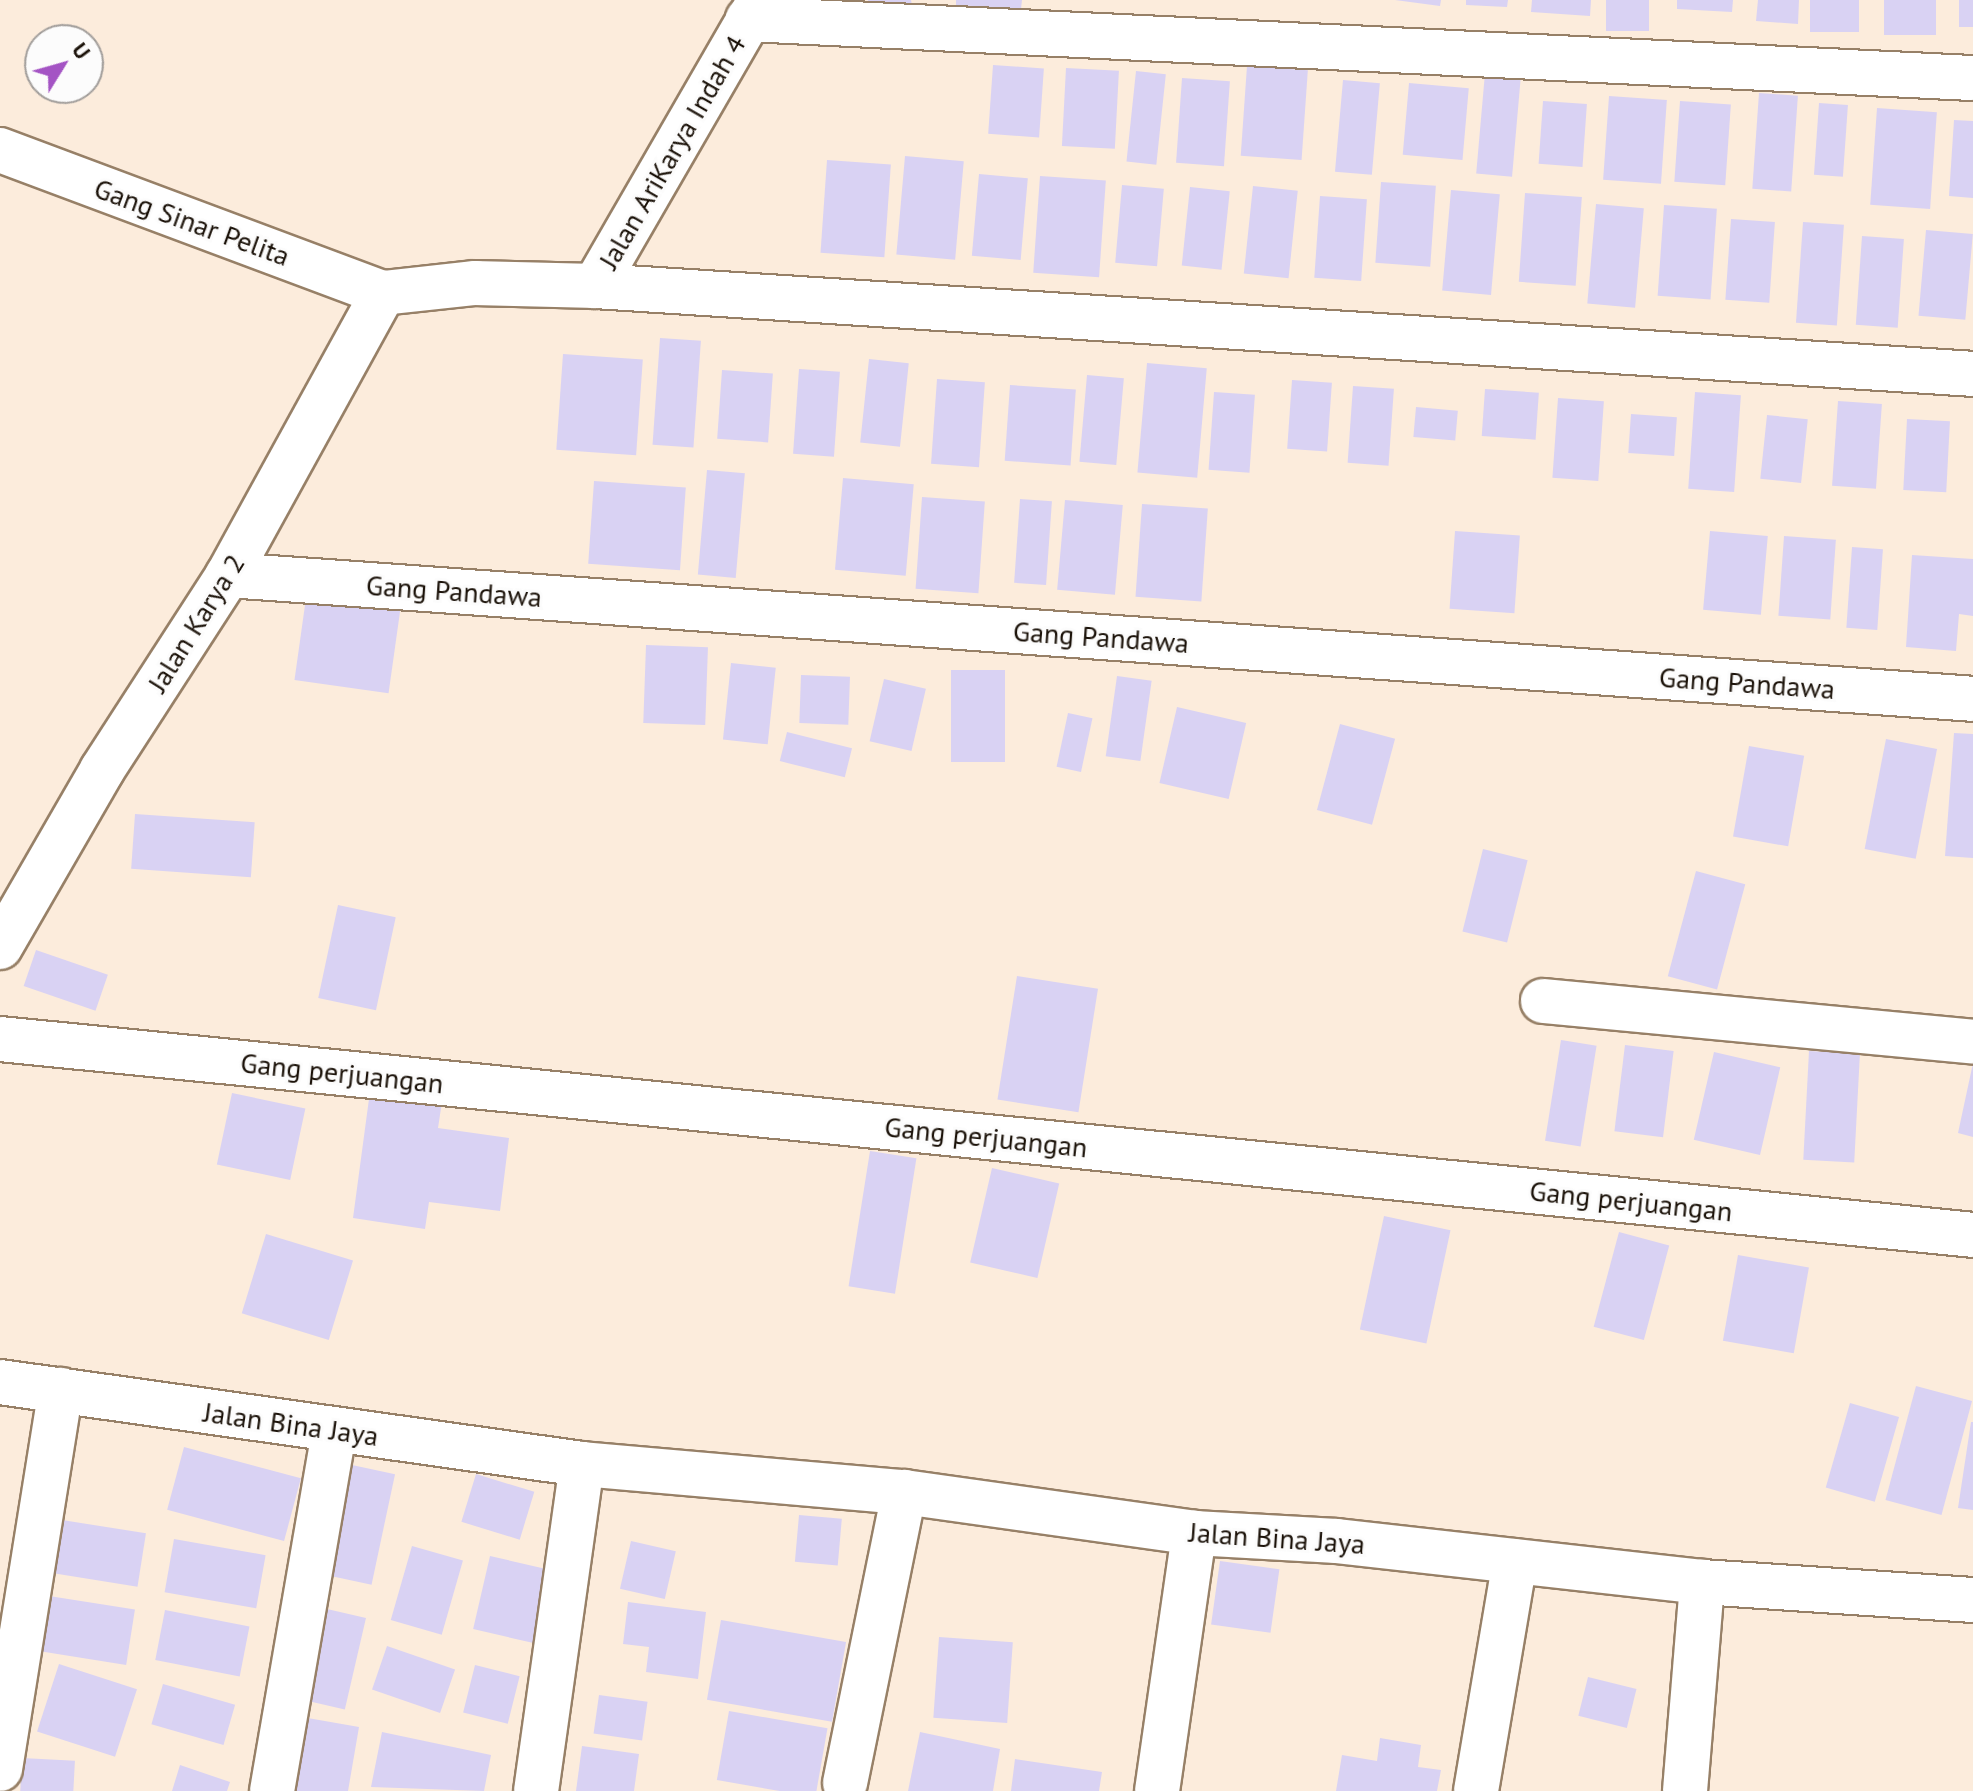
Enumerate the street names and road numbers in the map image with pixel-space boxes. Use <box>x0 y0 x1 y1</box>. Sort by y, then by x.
street label: Jalan AriKarya Indah 4 <box>591 29 753 275</box>
street label: Gang Sinar Pelita <box>90 171 294 273</box>
street label: Jalan Karya 2 <box>140 548 252 698</box>
street label: Gang Pandawa <box>365 568 543 614</box>
street label: Gang Pandawa <box>1012 614 1190 660</box>
street label: Gang Pandawa <box>1658 660 1836 706</box>
street label: Gang perjuangan <box>239 1046 445 1100</box>
street label: Gang perjuangan <box>883 1110 1089 1164</box>
street label: Gang perjuangan <box>1528 1174 1734 1228</box>
street label: Jalan Bina Jaya <box>201 1395 381 1453</box>
street label: Jalan Bina Jaya <box>1188 1515 1366 1561</box>

